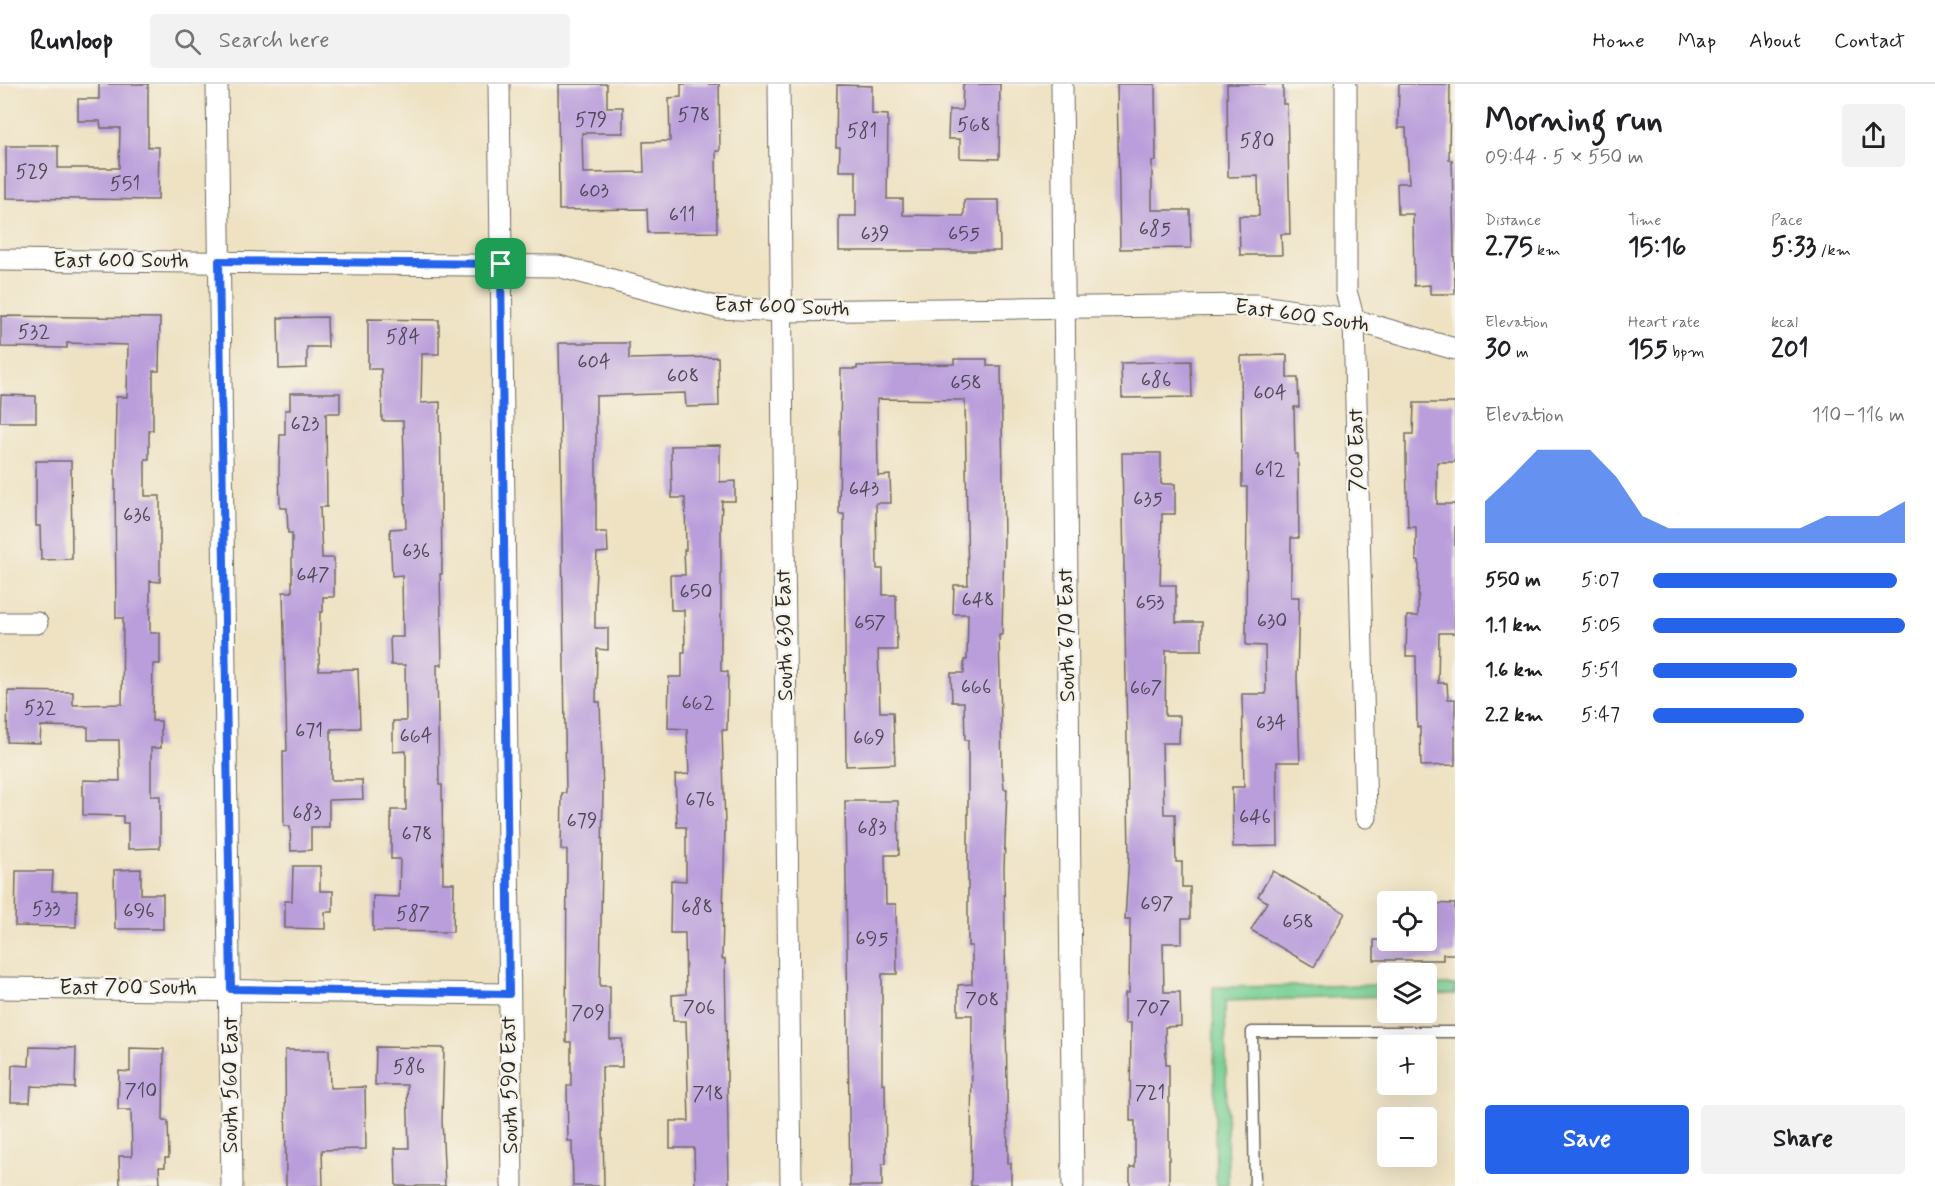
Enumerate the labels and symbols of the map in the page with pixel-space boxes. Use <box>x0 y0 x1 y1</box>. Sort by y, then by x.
house number: 578 <box>678 102 710 129</box>
house number: 579 <box>575 107 607 134</box>
house number: 568 <box>957 112 991 139</box>
house number: 581 <box>847 118 877 145</box>
house number: 580 <box>1240 128 1274 155</box>
house number: 529 <box>15 159 49 186</box>
house number: 551 <box>110 171 140 198</box>
house number: 603 <box>579 178 609 205</box>
house number: 611 <box>669 202 695 229</box>
house number: 685 <box>1139 216 1171 243</box>
house number: 639 <box>860 221 890 248</box>
house number: 655 <box>948 221 980 248</box>
pin <box>475 238 526 289</box>
street label: East 600 South <box>53 247 189 275</box>
street label: East 600 South <box>714 291 850 323</box>
street label: East 600 South <box>1233 293 1371 339</box>
house number: 532 <box>18 319 50 346</box>
house number: 584 <box>386 324 421 351</box>
house number: 604 <box>577 349 611 376</box>
house number: 608 <box>667 363 699 390</box>
house number: 686 <box>1141 367 1171 394</box>
house number: 658 <box>950 370 982 397</box>
house number: 604 <box>1253 380 1287 407</box>
street label: 700 East <box>1342 408 1372 492</box>
house number: 623 <box>291 411 319 438</box>
house number: 612 <box>1255 457 1285 484</box>
house number: 643 <box>849 476 879 503</box>
house number: 635 <box>1133 486 1163 513</box>
house number: 636 <box>123 502 151 529</box>
house number: 636 <box>402 538 430 565</box>
house number: 647 <box>296 562 330 589</box>
street label: South 670 East <box>1052 568 1082 702</box>
street label: South 630 East <box>770 569 800 701</box>
house number: 650 <box>680 579 712 606</box>
house number: 648 <box>961 587 995 614</box>
house number: 653 <box>1135 590 1165 617</box>
house number: 630 <box>1257 608 1287 635</box>
house number: 657 <box>854 610 886 637</box>
house number: 666 <box>961 674 991 701</box>
house number: 667 <box>1130 675 1162 702</box>
house number: 662 <box>681 690 715 717</box>
house number: 532 <box>24 695 56 722</box>
house number: 634 <box>1256 710 1286 737</box>
house number: 671 <box>295 718 323 745</box>
house number: 664 <box>399 723 433 750</box>
house number: 669 <box>853 725 885 752</box>
house number: 676 <box>685 787 715 814</box>
house number: 683 <box>292 800 322 827</box>
house number: 646 <box>1239 804 1271 831</box>
house number: 679 <box>567 808 597 835</box>
house number: 683 <box>857 815 887 842</box>
house number: 678 <box>401 821 433 848</box>
house number: 697 <box>1140 891 1174 918</box>
house number: 688 <box>681 894 713 921</box>
house number: 533 <box>32 896 60 923</box>
house number: 696 <box>123 898 155 925</box>
house number: 587 <box>396 901 430 928</box>
house number: 658 <box>1282 909 1314 936</box>
house number: 695 <box>855 926 889 953</box>
street label: East 700 South <box>59 974 197 1002</box>
house number: 708 <box>965 987 999 1014</box>
house number: 706 <box>683 995 716 1022</box>
house number: 707 <box>1136 995 1170 1022</box>
house number: 709 <box>571 1000 605 1027</box>
street label: South 560 East <box>217 1016 245 1154</box>
street label: South 590 East <box>495 1016 525 1154</box>
house number: 586 <box>393 1054 425 1081</box>
house number: 710 <box>125 1078 157 1105</box>
house number: 721 <box>1135 1080 1165 1107</box>
house number: 718 <box>692 1081 724 1108</box>

